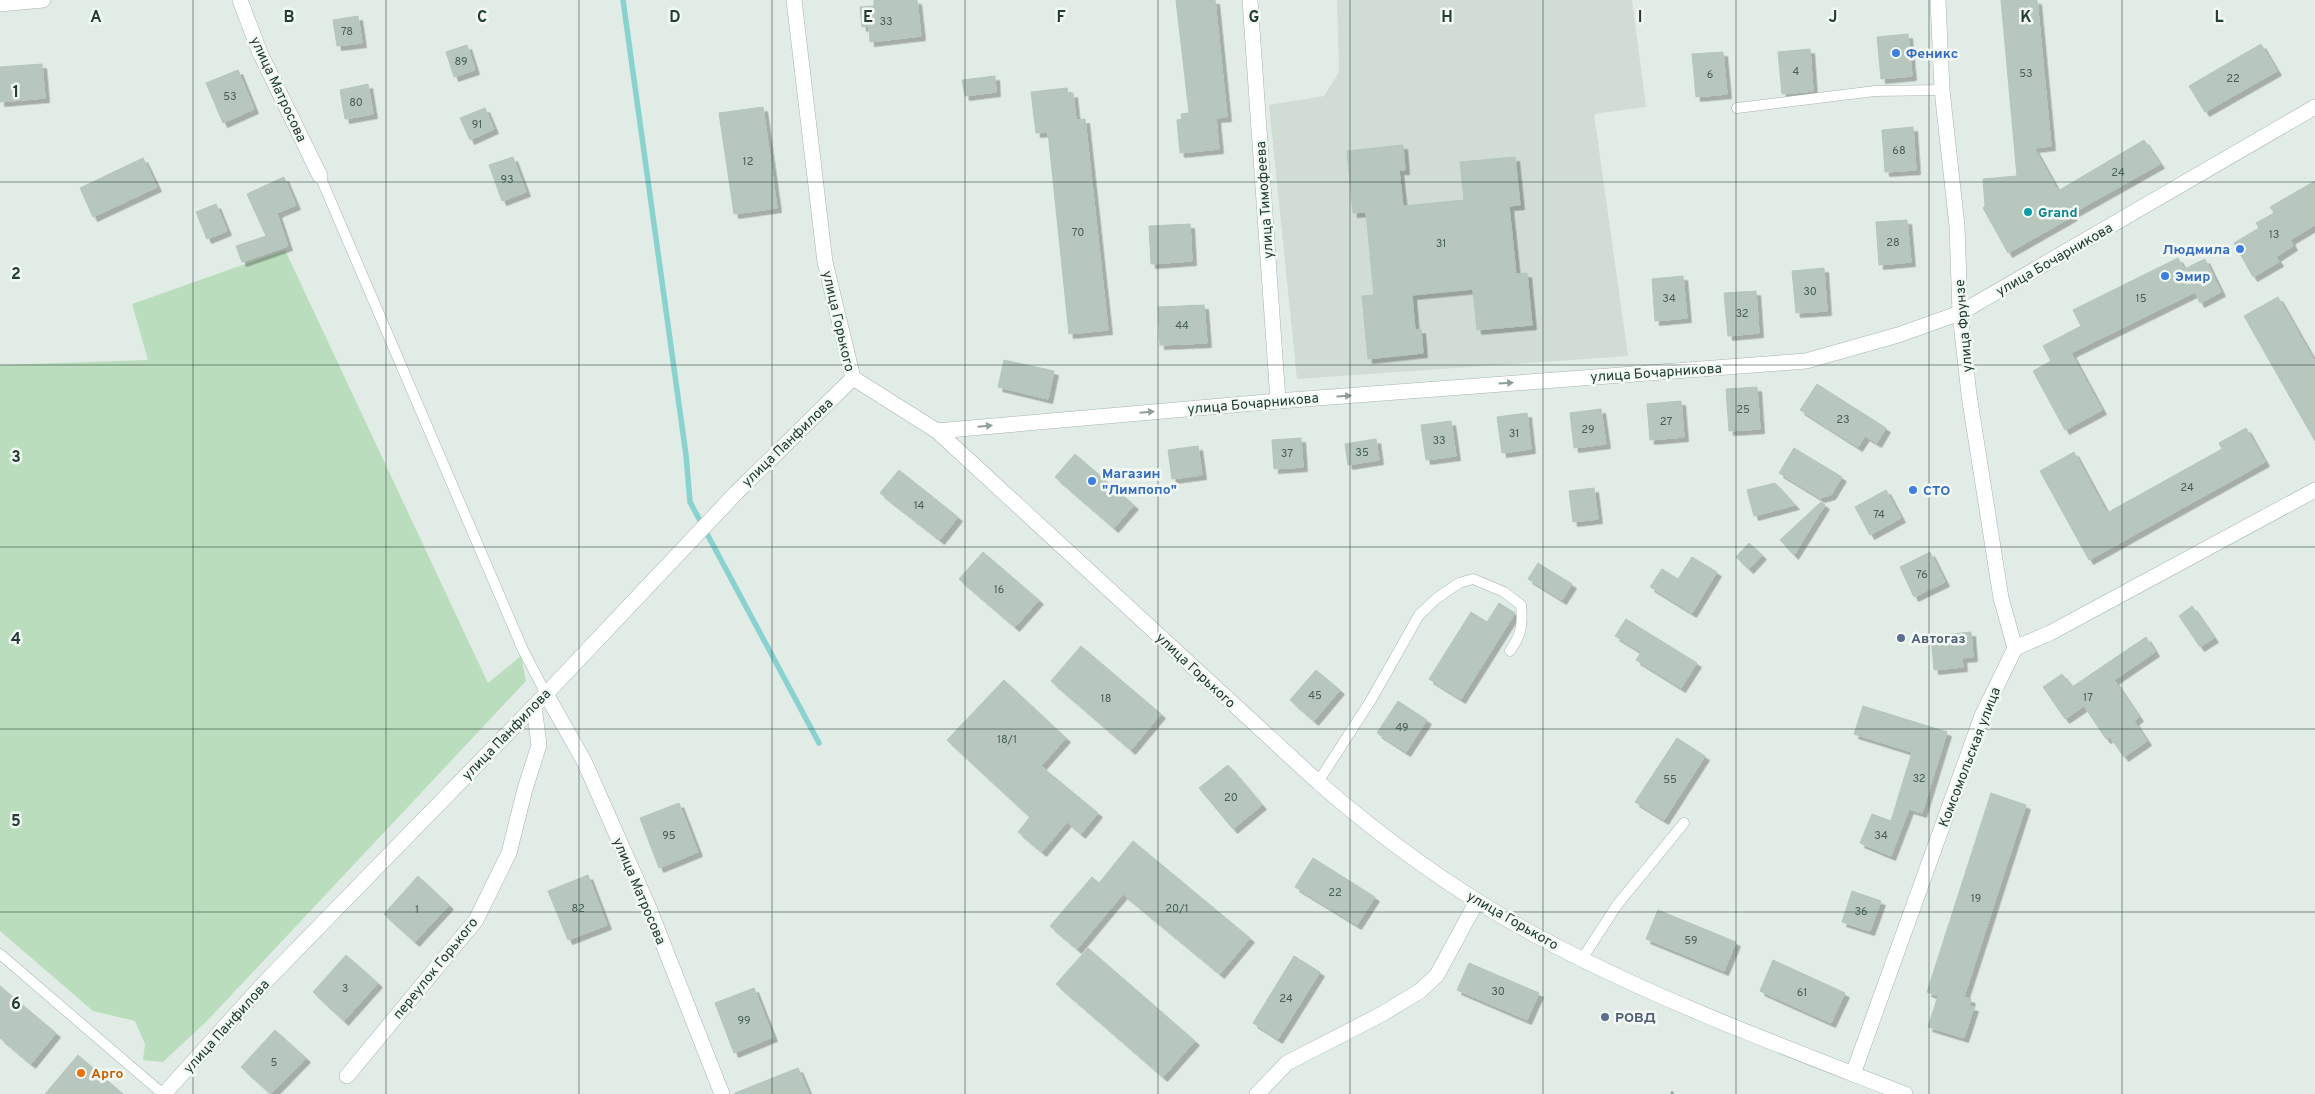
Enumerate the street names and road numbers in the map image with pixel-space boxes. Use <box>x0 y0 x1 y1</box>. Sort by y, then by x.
street label: улица Матросова <box>246 34 310 145</box>
street label: улица Тимофеева <box>1253 140 1278 259</box>
street label: улица Бочарникова <box>1993 220 2116 301</box>
street label: улица Горького <box>818 269 857 374</box>
street label: улица Фрунзе <box>1952 279 1977 373</box>
street label: улица Бочарникова <box>1590 360 1723 387</box>
street label: улица Бочарникова <box>1187 390 1320 419</box>
street label: улица Панфилова <box>739 395 837 491</box>
street label: улица Горького <box>1151 630 1239 713</box>
street label: Комсомольская улица <box>1936 685 2005 830</box>
street label: улица Панфилова <box>459 686 555 784</box>
street label: улица Матросова <box>608 836 669 948</box>
street label: улица Горького <box>1463 888 1561 955</box>
street label: переулок Горького <box>390 915 482 1023</box>
street label: улица Панфилова <box>180 977 274 1077</box>

